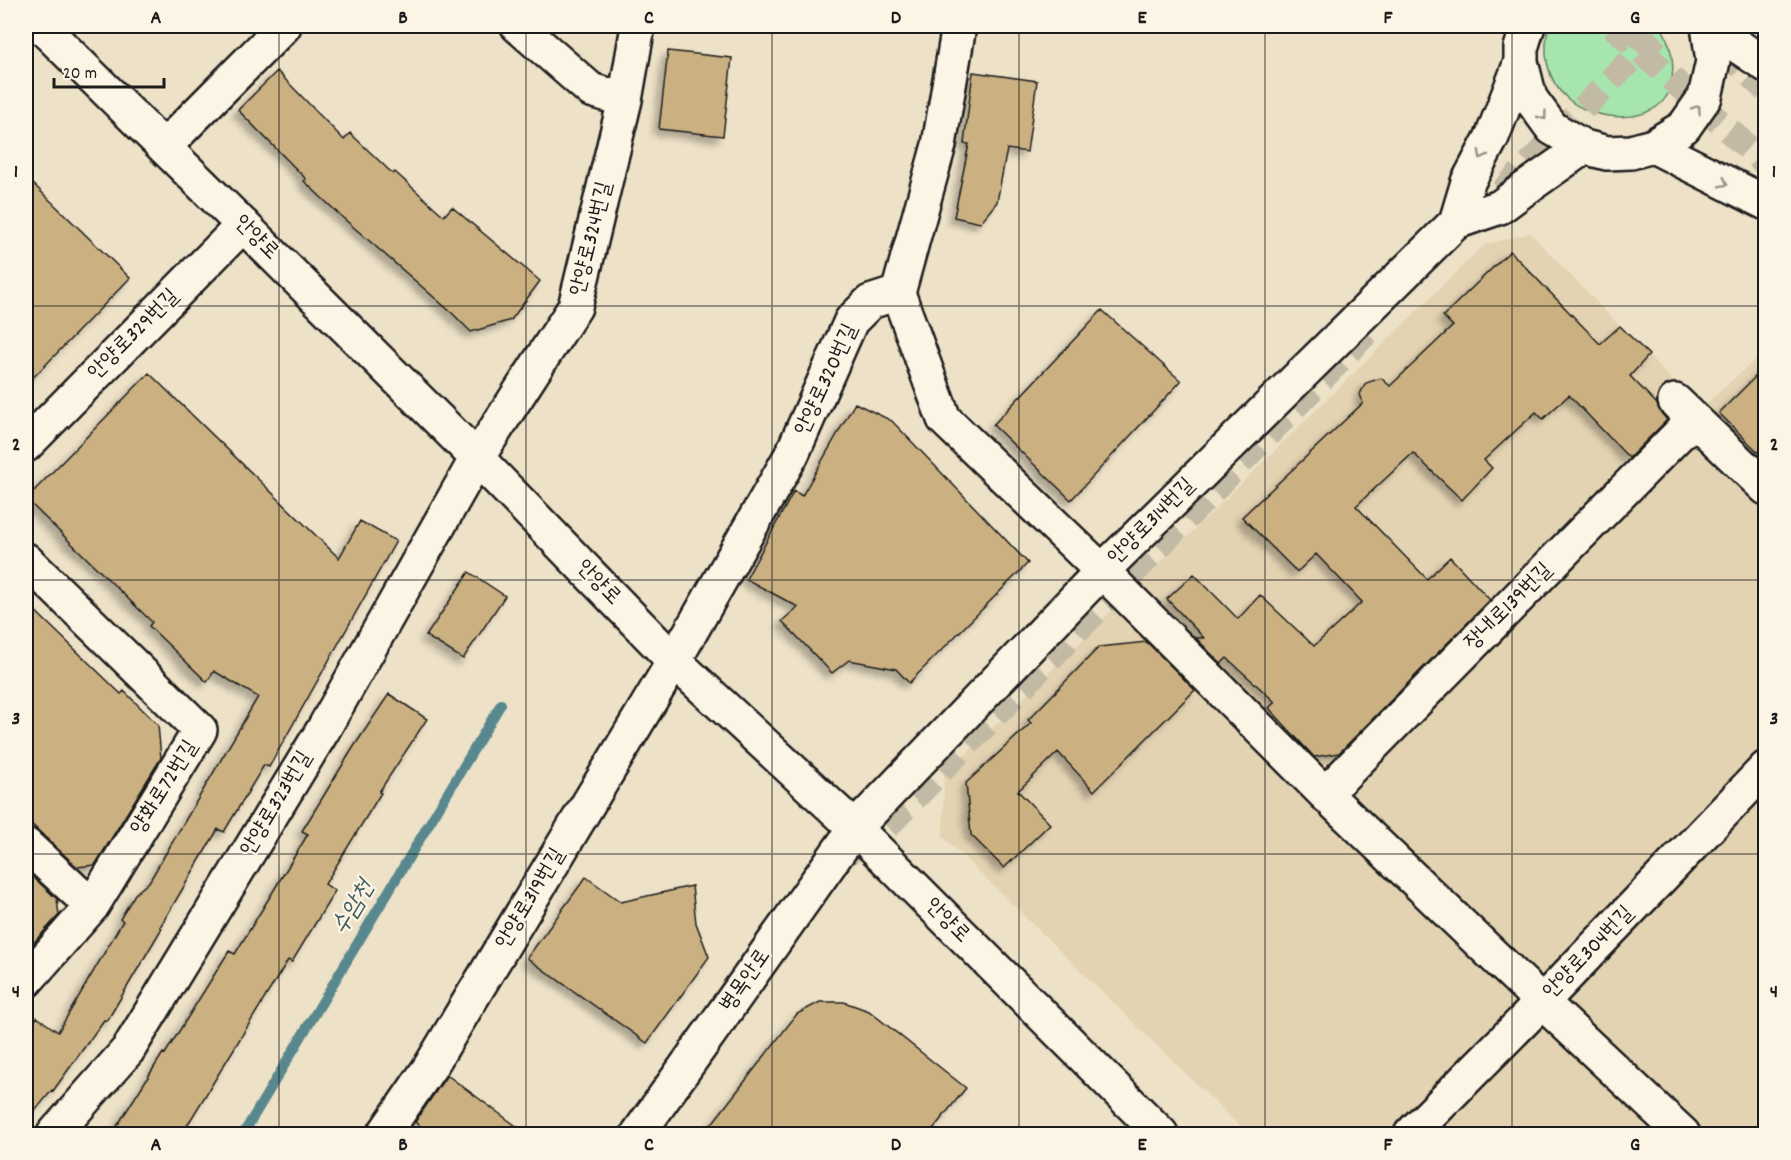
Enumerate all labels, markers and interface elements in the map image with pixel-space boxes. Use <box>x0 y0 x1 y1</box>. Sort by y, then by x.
text: A <box>151 5 162 33</box>
text: B <box>398 5 408 33</box>
text: C <box>644 5 654 33</box>
text: D <box>891 5 902 33</box>
text: E <box>1137 5 1147 33</box>
text: F <box>1384 5 1394 33</box>
text: G <box>1630 5 1640 33</box>
scale bar <box>54 51 164 89</box>
text: 20 m <box>63 62 97 87</box>
one-way arrow <box>1690 104 1701 115</box>
one-way arrow <box>1536 109 1547 120</box>
one-way arrow <box>1478 149 1489 159</box>
text: 1 <box>14 159 18 187</box>
text: 1 <box>1772 159 1776 187</box>
one-way arrow <box>1718 175 1729 187</box>
street label: 안양로324번길 <box>563 178 621 300</box>
street label: 안양로 <box>226 208 286 268</box>
street label: 안양로329번길 <box>81 282 187 388</box>
street label: 안양로320번길 <box>788 319 867 441</box>
text: 2 <box>12 432 20 460</box>
text: 2 <box>1770 432 1778 460</box>
street label: 안양로314번길 <box>1101 471 1203 573</box>
street label: 안양로 <box>568 553 628 613</box>
street label: 장내로139번길 <box>1458 556 1560 658</box>
text: 3 <box>12 706 20 734</box>
text: 3 <box>1770 706 1778 734</box>
street label: 양화로72번길 <box>124 734 207 841</box>
street label: 안양로323번길 <box>233 745 321 862</box>
street label: 안양로319번길 <box>489 842 574 955</box>
water label: 수암천 <box>325 872 385 942</box>
street label: 안양로 <box>917 891 977 951</box>
street label: 안양로304번길 <box>1536 899 1642 1007</box>
street label: 병목안로 <box>713 943 779 1019</box>
text: 4 <box>12 979 20 1007</box>
text: 4 <box>1770 979 1778 1007</box>
text: A <box>151 1132 162 1160</box>
text: B <box>398 1132 408 1160</box>
text: C <box>644 1132 654 1160</box>
text: D <box>891 1132 902 1160</box>
text: E <box>1137 1132 1147 1160</box>
text: F <box>1384 1132 1394 1160</box>
text: G <box>1630 1132 1640 1160</box>

